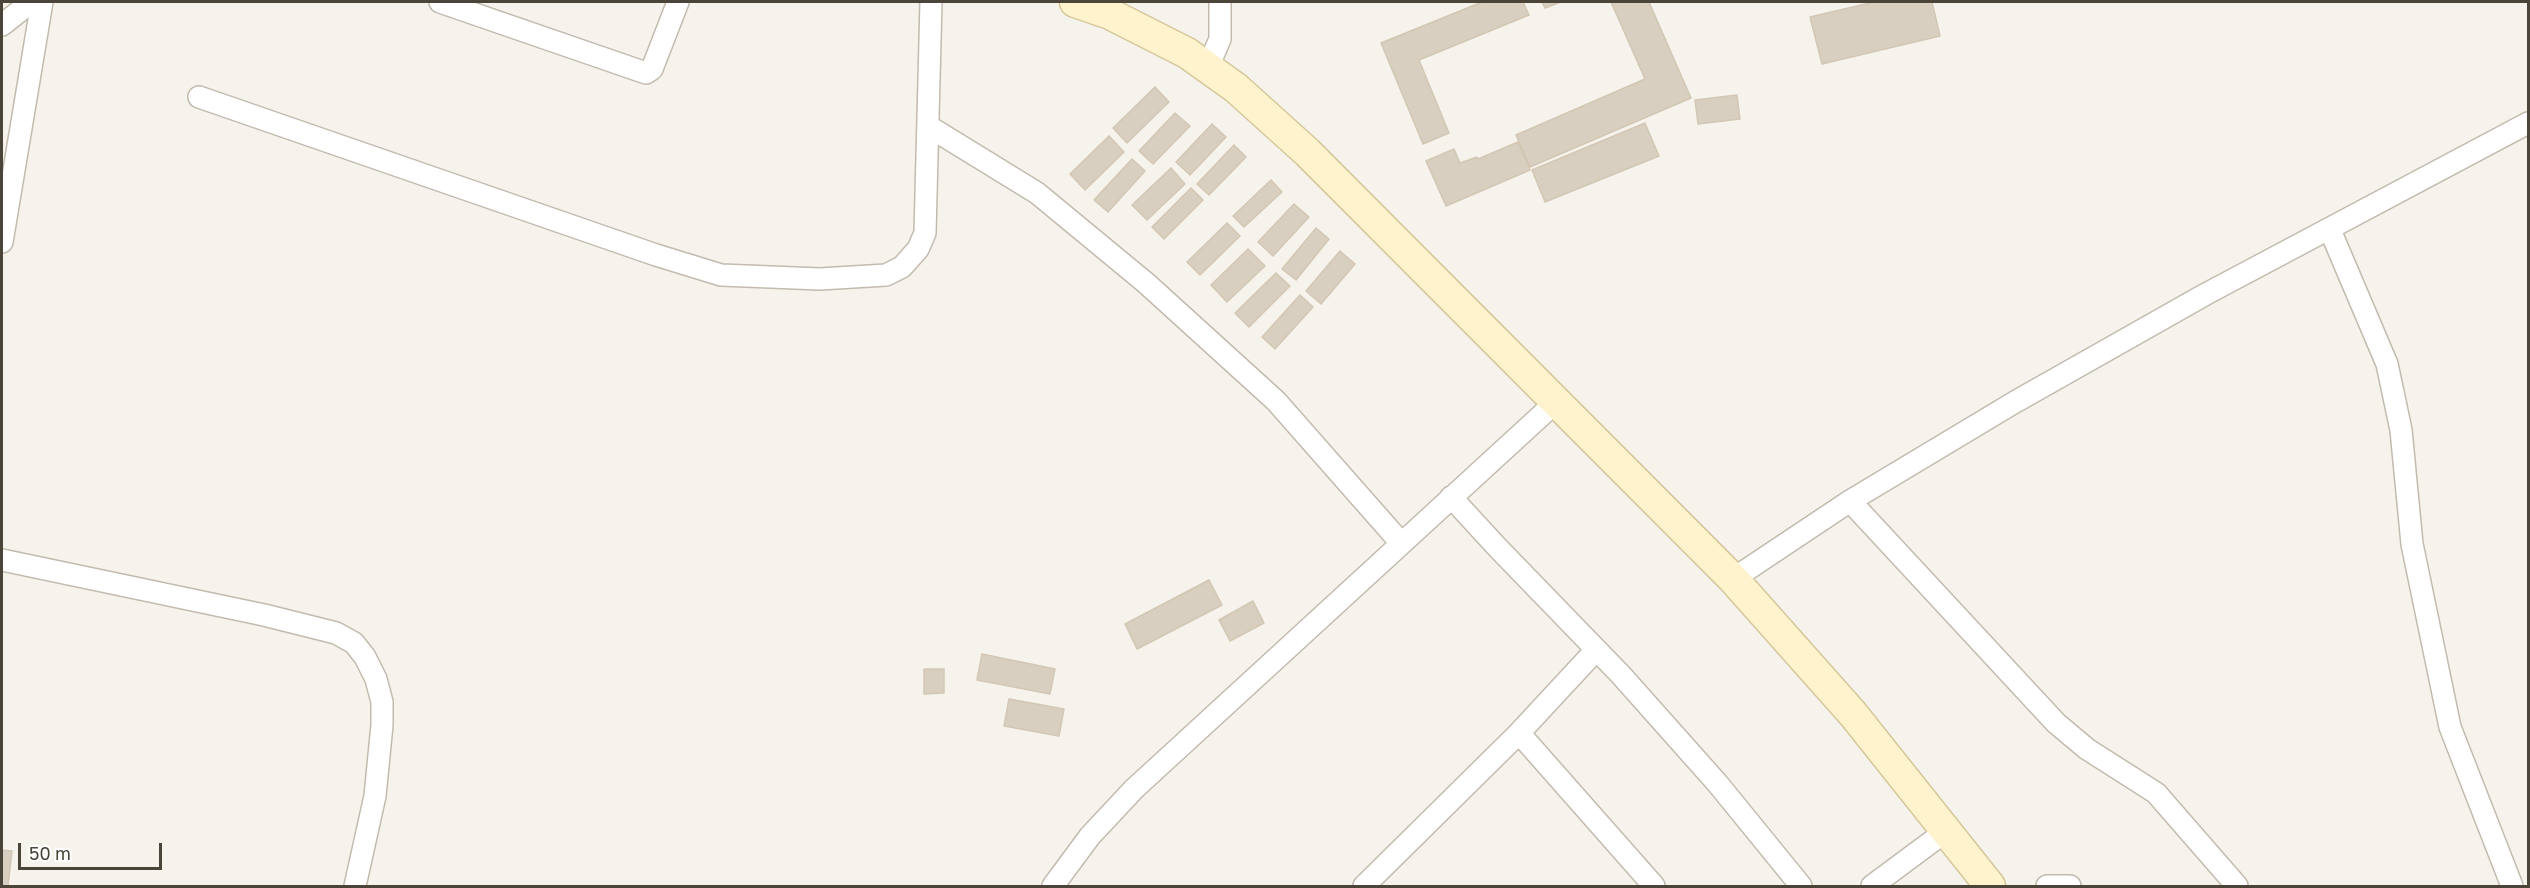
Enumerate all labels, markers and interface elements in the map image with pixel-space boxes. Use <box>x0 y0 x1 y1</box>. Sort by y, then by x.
scale bar <box>21 831 165 869</box>
text: 50 m <box>29 842 71 864</box>

